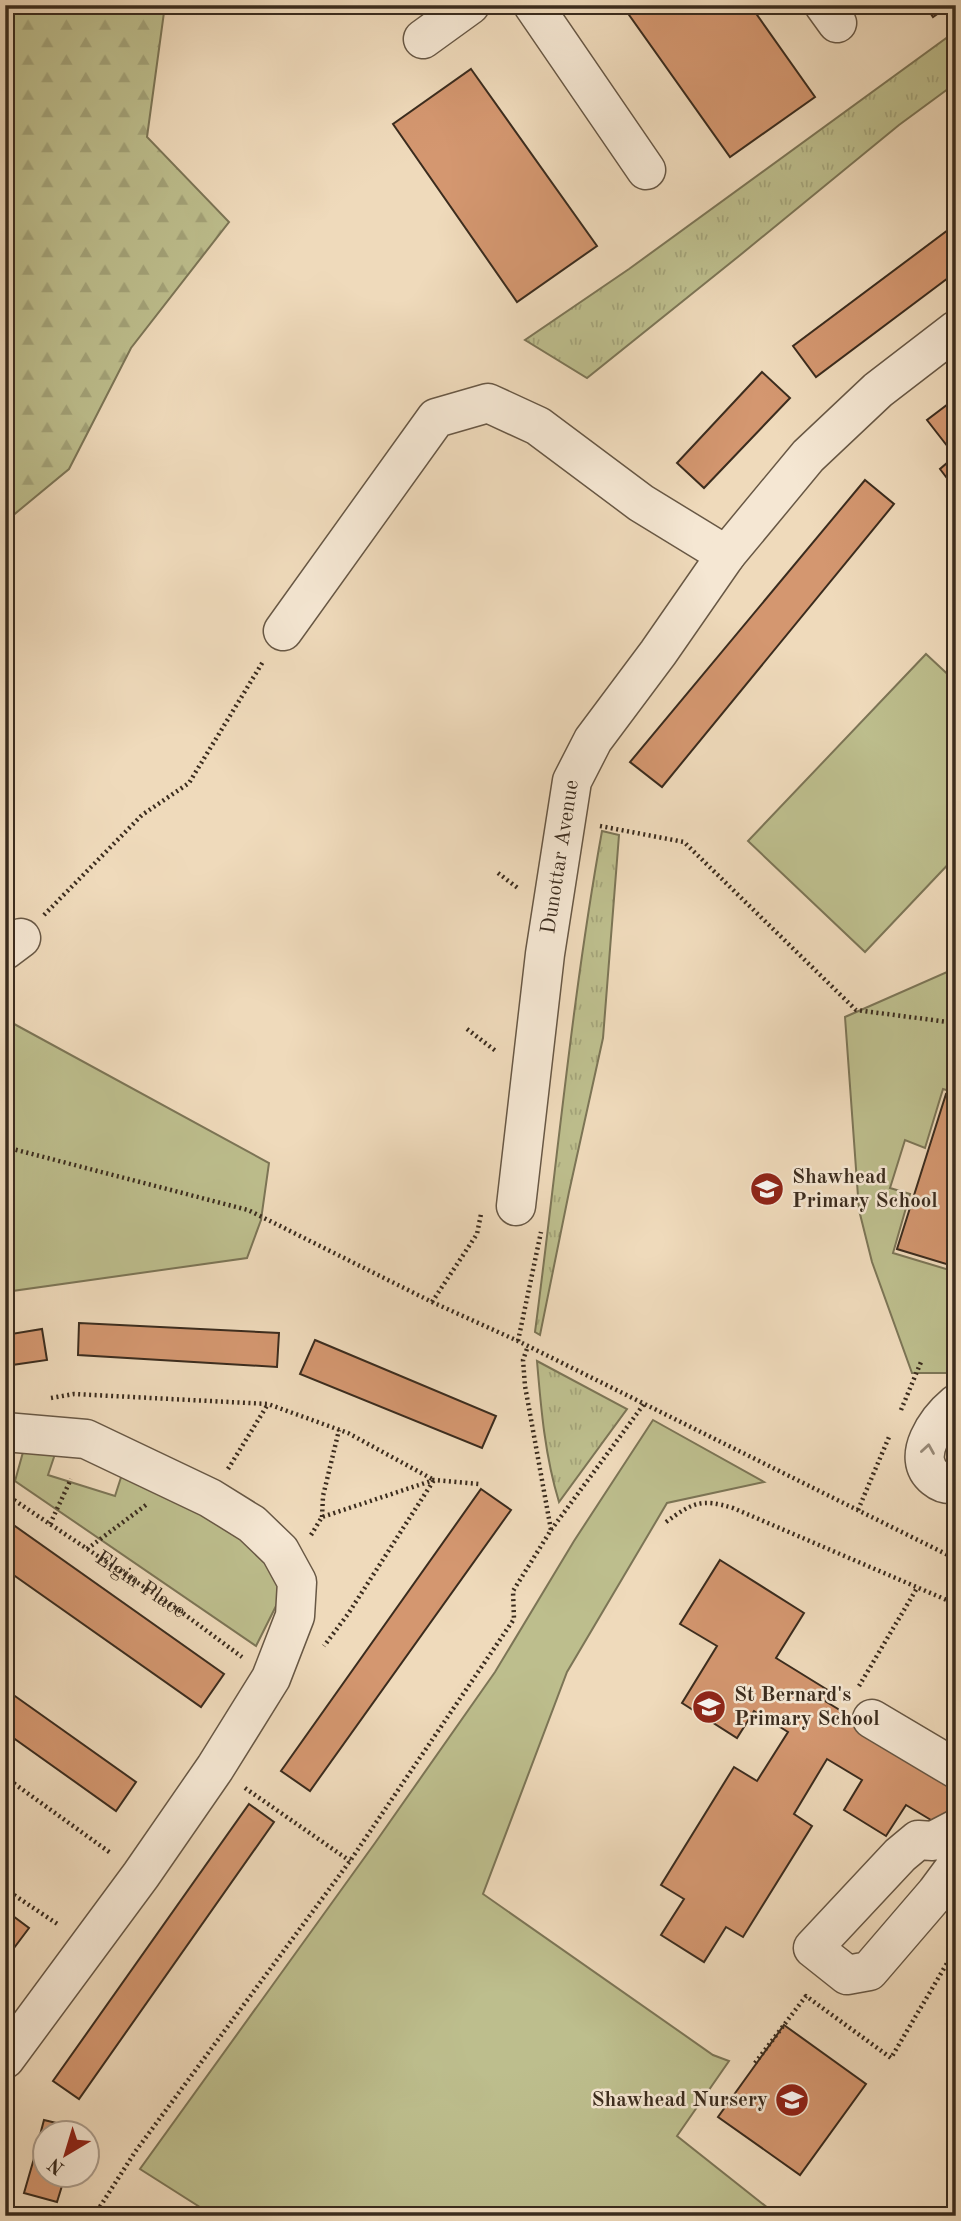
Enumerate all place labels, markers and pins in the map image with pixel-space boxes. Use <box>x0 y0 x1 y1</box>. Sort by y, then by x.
place label: Shawhead Primary School <box>792 1167 938 1212</box>
school or university icon: Shawhead Primary School <box>748 1170 786 1208</box>
place label: St Bernard's Primary School <box>734 1685 880 1730</box>
school or university icon: St Bernard's Primary School <box>690 1688 728 1726</box>
school or university icon: Shawhead Nursery <box>773 2081 811 2119</box>
place label: Shawhead Nursery <box>591 2090 768 2111</box>

